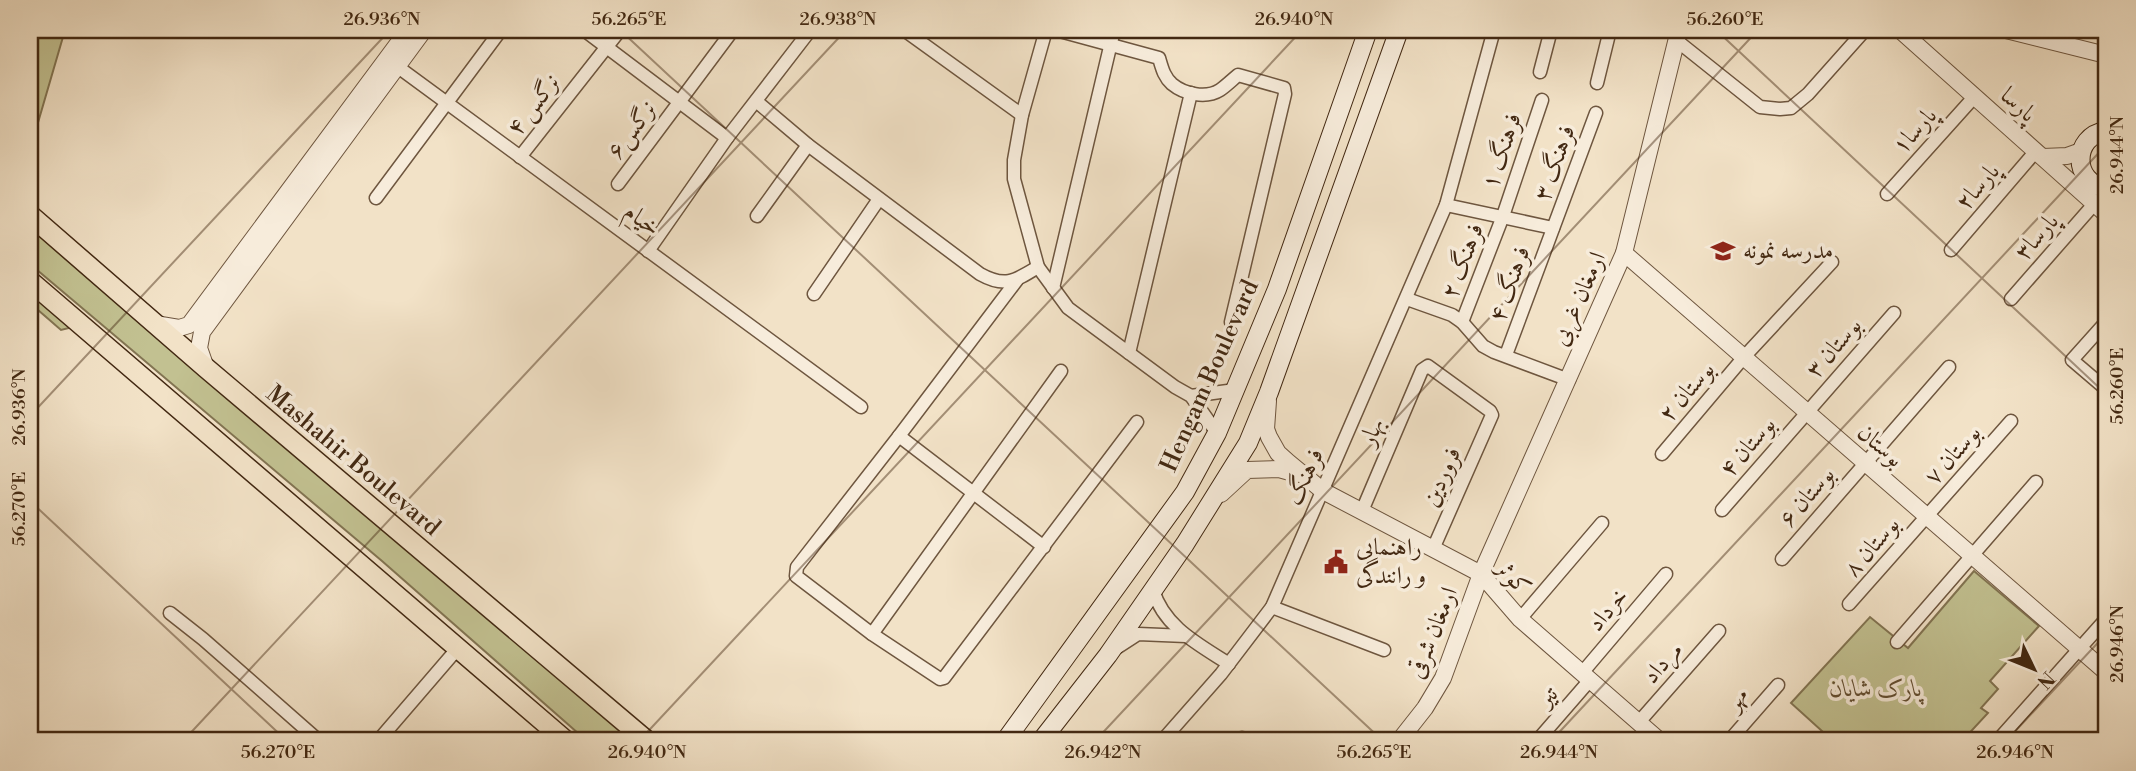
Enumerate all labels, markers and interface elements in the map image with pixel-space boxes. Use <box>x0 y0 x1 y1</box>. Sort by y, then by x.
text: 26.936°N <box>344 8 421 31</box>
text: 56.265°E <box>592 8 666 31</box>
text: 26.938°N <box>799 8 877 31</box>
text: 26.940°N <box>1255 8 1334 31</box>
text: 56.260°E <box>1687 8 1763 31</box>
street label: نرگس ۴ <box>501 68 567 142</box>
street label: پارسا <box>1993 81 2044 131</box>
street label: نرگس۶ <box>600 95 664 165</box>
street label: پارسا۱ <box>1886 100 1946 161</box>
street label: فرهنگ ۱ <box>1474 109 1529 193</box>
text: 26.944°N <box>2106 116 2129 194</box>
street label: فرهنگ ۳ <box>1527 121 1582 205</box>
street label: پارسا۲ <box>1949 156 2008 217</box>
street label: خیام <box>615 197 666 247</box>
street label: پارسا۳ <box>2008 206 2067 267</box>
street label: فرهنگ ۲ <box>1434 219 1491 303</box>
place label: مدرسه نمونه <box>1743 236 1833 266</box>
school or university icon: مدرسه نمونه <box>1709 237 1737 265</box>
street label: فرهنگ ۴ <box>1482 242 1537 326</box>
street label: ارمغان غربی <box>1545 247 1614 351</box>
street label: Hengam Boulevard <box>1154 275 1266 477</box>
street label: بوستان ۳ <box>1800 312 1868 384</box>
text: 56.260°E <box>2106 348 2129 424</box>
street label: بوستان ۲ <box>1653 356 1721 428</box>
text: 26.936°N <box>8 368 31 445</box>
street label: Mashahir Boulevard <box>260 379 447 543</box>
street label: بوستان ۴ <box>1714 411 1782 483</box>
street label: بهار <box>1352 413 1391 453</box>
street label: بوستان <box>1851 418 1909 474</box>
street label: بوستان ۷ <box>1918 419 1988 491</box>
street label: فروردین <box>1416 442 1468 512</box>
street label: فرهنگ <box>1278 443 1331 510</box>
street label: بوستان ۶ <box>1773 461 1841 533</box>
text: 56.270°E <box>8 472 31 546</box>
street label: بوستان ۸ <box>1838 511 1906 583</box>
place label: راهنمایی و رانندگی <box>1356 533 1426 591</box>
public building icon: راهنمایی و رانندگی <box>1322 548 1350 576</box>
street label: کوثر <box>1487 551 1537 602</box>
street label: خرداد <box>1581 582 1635 638</box>
street label: ارمغان شرقی <box>1401 583 1465 683</box>
text: 26.946°N <box>2106 605 2129 683</box>
north arrow <box>2000 634 2070 704</box>
street label: مرداد <box>1636 636 1690 691</box>
text: N <box>2032 666 2060 694</box>
park label: پارک شایان <box>1830 674 1925 705</box>
street label: تیر <box>1529 680 1565 716</box>
street label: مهر <box>1717 681 1755 719</box>
text: 56.270°E <box>241 741 315 764</box>
text: 26.940°N <box>608 741 687 764</box>
text: 26.942°N <box>1065 741 1142 764</box>
text: 56.265°E <box>1337 741 1411 764</box>
text: 26.944°N <box>1520 741 1598 764</box>
text: 26.946°N <box>1976 741 2054 764</box>

